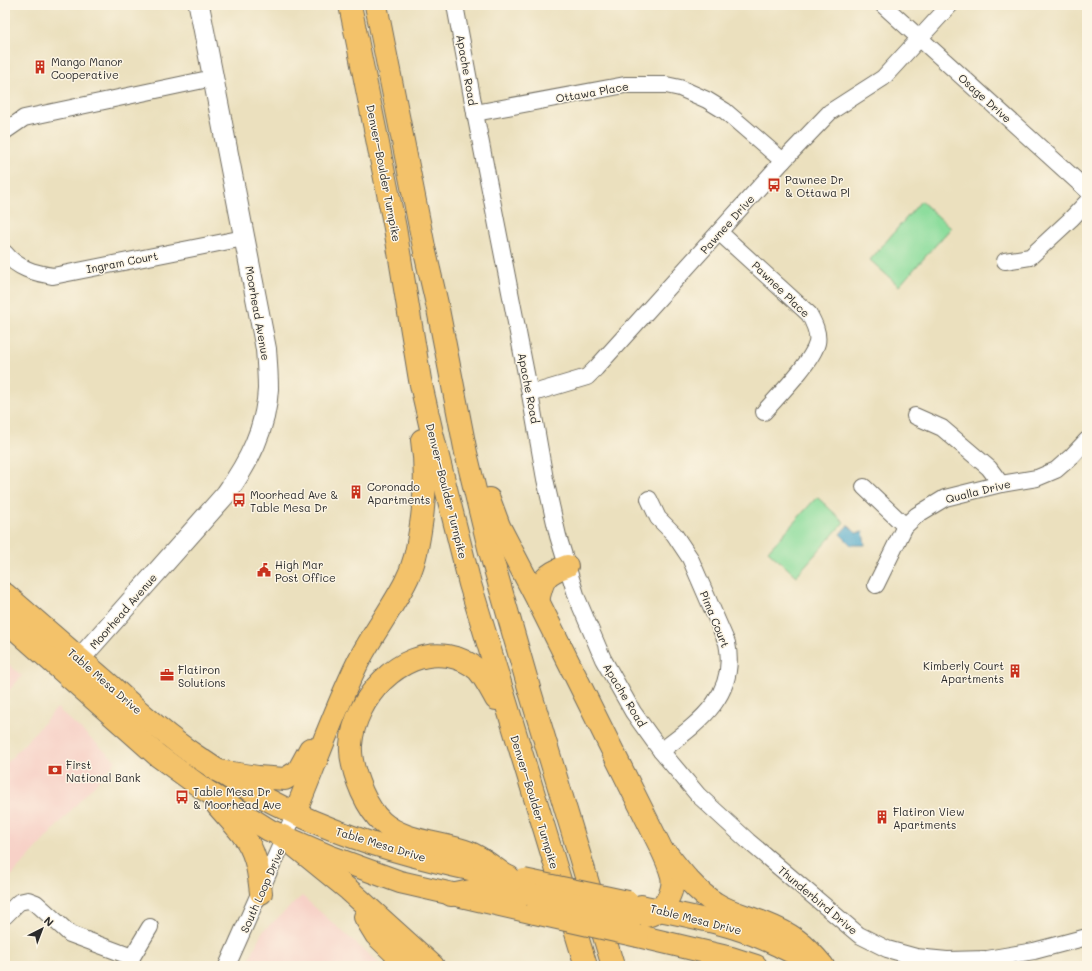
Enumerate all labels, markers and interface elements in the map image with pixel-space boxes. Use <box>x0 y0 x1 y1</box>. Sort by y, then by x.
street label: Apache Road <box>453 33 481 107</box>
place label: Mango Manor Cooperative <box>51 54 123 82</box>
building icon: Mango Manor Cooperative <box>32 59 48 75</box>
street label: Osage Drive <box>955 70 1015 126</box>
street label: Ottawa Place <box>554 78 630 106</box>
street label: Denver–Boulder Turnpike <box>363 103 405 243</box>
place label: Pawnee Dr & Ottawa Pl <box>785 172 850 200</box>
bus stop icon: Pawnee Dr & Ottawa Pl <box>766 177 782 193</box>
street label: Pawnee Drive <box>697 191 758 257</box>
street label: Ingram Court <box>85 248 159 276</box>
street label: Pawnee Place <box>749 258 813 321</box>
street label: Moorhead Avenue <box>242 265 274 362</box>
street label: Apache Road <box>515 351 543 425</box>
street label: Denver–Boulder Turnpike <box>423 422 471 561</box>
street label: Qualla Drive <box>944 476 1012 506</box>
place label: Coronado Apartments <box>367 479 430 507</box>
building icon: Coronado Apartments <box>348 484 364 500</box>
place label: Moorhead Ave & Table Mesa Dr <box>250 487 338 515</box>
bus stop icon: Moorhead Ave & Table Mesa Dr <box>231 492 247 508</box>
place label: High Mar Post Office <box>275 557 336 585</box>
public building icon: High Mar Post Office <box>256 562 272 578</box>
street label: Moorhead Avenue <box>86 570 160 652</box>
street label: Pima Court <box>697 588 733 650</box>
street label: Table Mesa Drive <box>65 645 145 717</box>
place label: Kimberly Court Apartments <box>923 658 1004 686</box>
street label: Apache Road <box>600 660 650 730</box>
place label: Flatiron Solutions <box>178 662 226 690</box>
building icon: Kimberly Court Apartments <box>1007 663 1023 679</box>
office icon: Flatiron Solutions <box>159 667 175 683</box>
street label: Denver–Boulder Turnpike <box>507 733 563 871</box>
place label: First National Bank <box>66 757 141 785</box>
bank icon: First National Bank <box>47 762 63 778</box>
place label: Table Mesa Dr & Moorhead Ave <box>193 784 281 812</box>
bus stop icon: Table Mesa Dr & Moorhead Ave <box>174 789 190 805</box>
place label: Flatiron View Apartments <box>893 804 964 832</box>
building icon: Flatiron View Apartments <box>874 809 890 825</box>
street label: Table Mesa Drive <box>334 823 428 865</box>
street label: South Loop Drive <box>237 845 288 935</box>
street label: Thunderbird Drive <box>775 862 861 938</box>
street label: Table Mesa Drive <box>649 900 743 938</box>
north arrow <box>22 909 62 949</box>
text: N <box>41 913 57 930</box>

